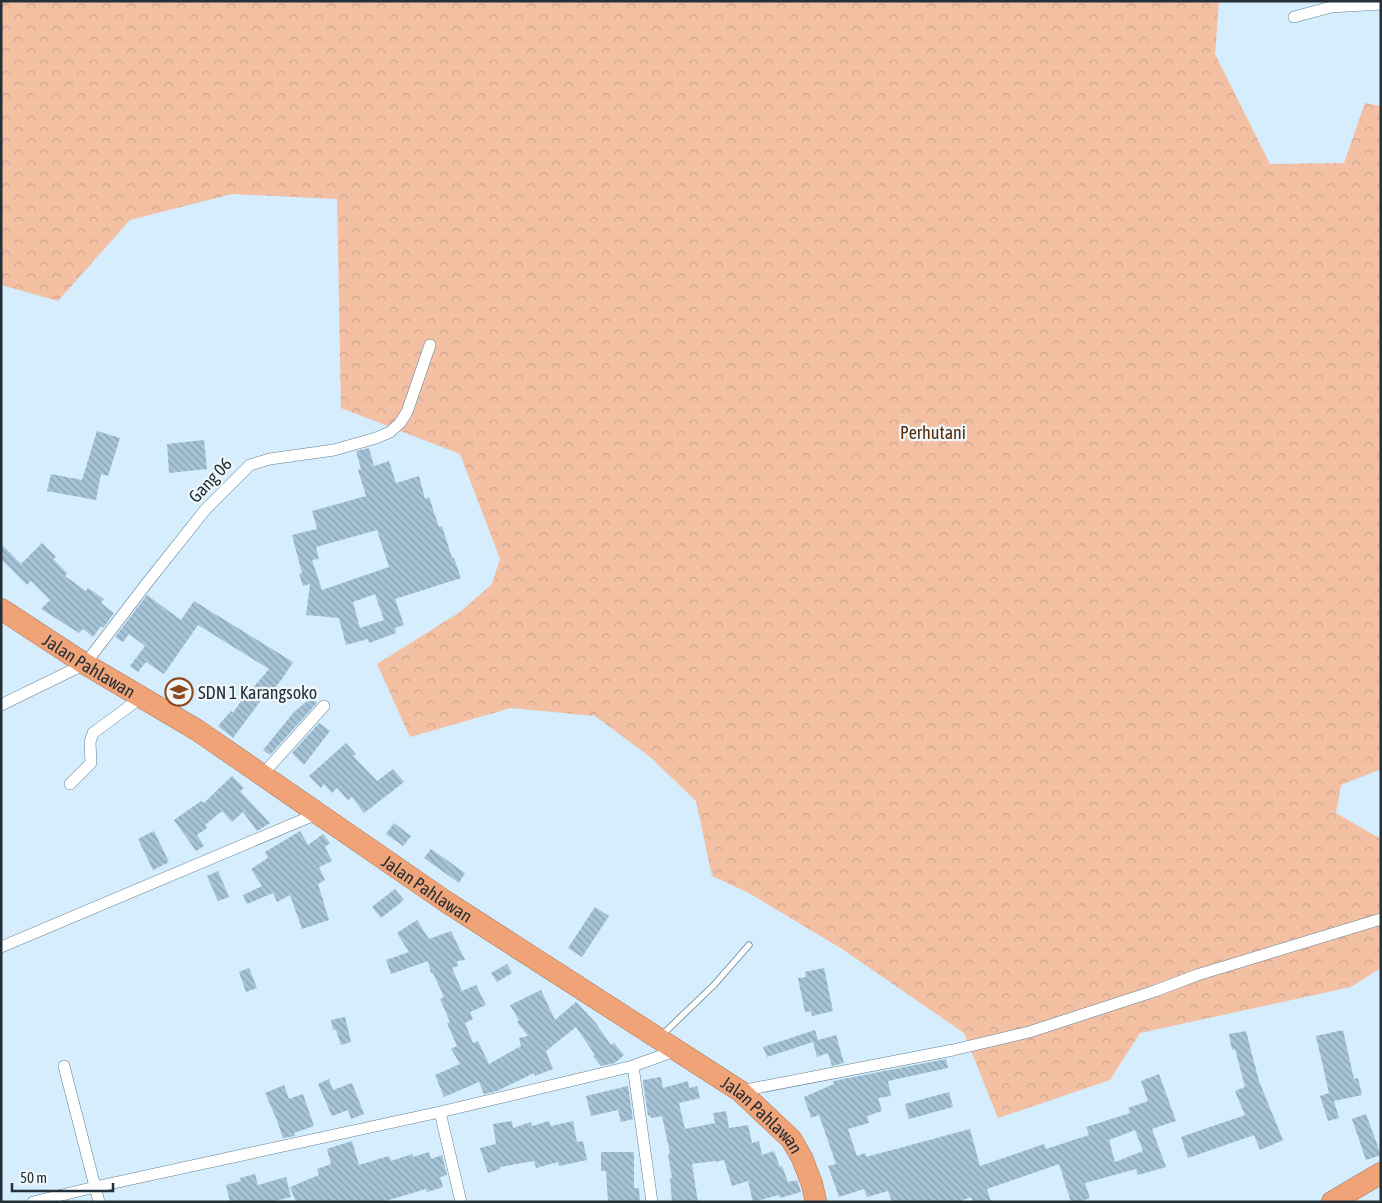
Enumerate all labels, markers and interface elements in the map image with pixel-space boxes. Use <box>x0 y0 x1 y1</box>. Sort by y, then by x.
park label: Perhutani <box>900 422 966 443</box>
street label: Gang 06 <box>184 453 236 507</box>
street label: Jalan Pahlawan <box>39 629 139 702</box>
school or university icon: SDN 1 Karangsoko <box>164 677 194 707</box>
place label: SDN 1 Karangsoko <box>198 682 317 703</box>
street label: Jalan Pahlawan <box>378 850 477 927</box>
street label: Jalan Pahlawan <box>718 1071 808 1157</box>
scale bar <box>12 1160 114 1192</box>
text: 50 m <box>20 1169 47 1186</box>

